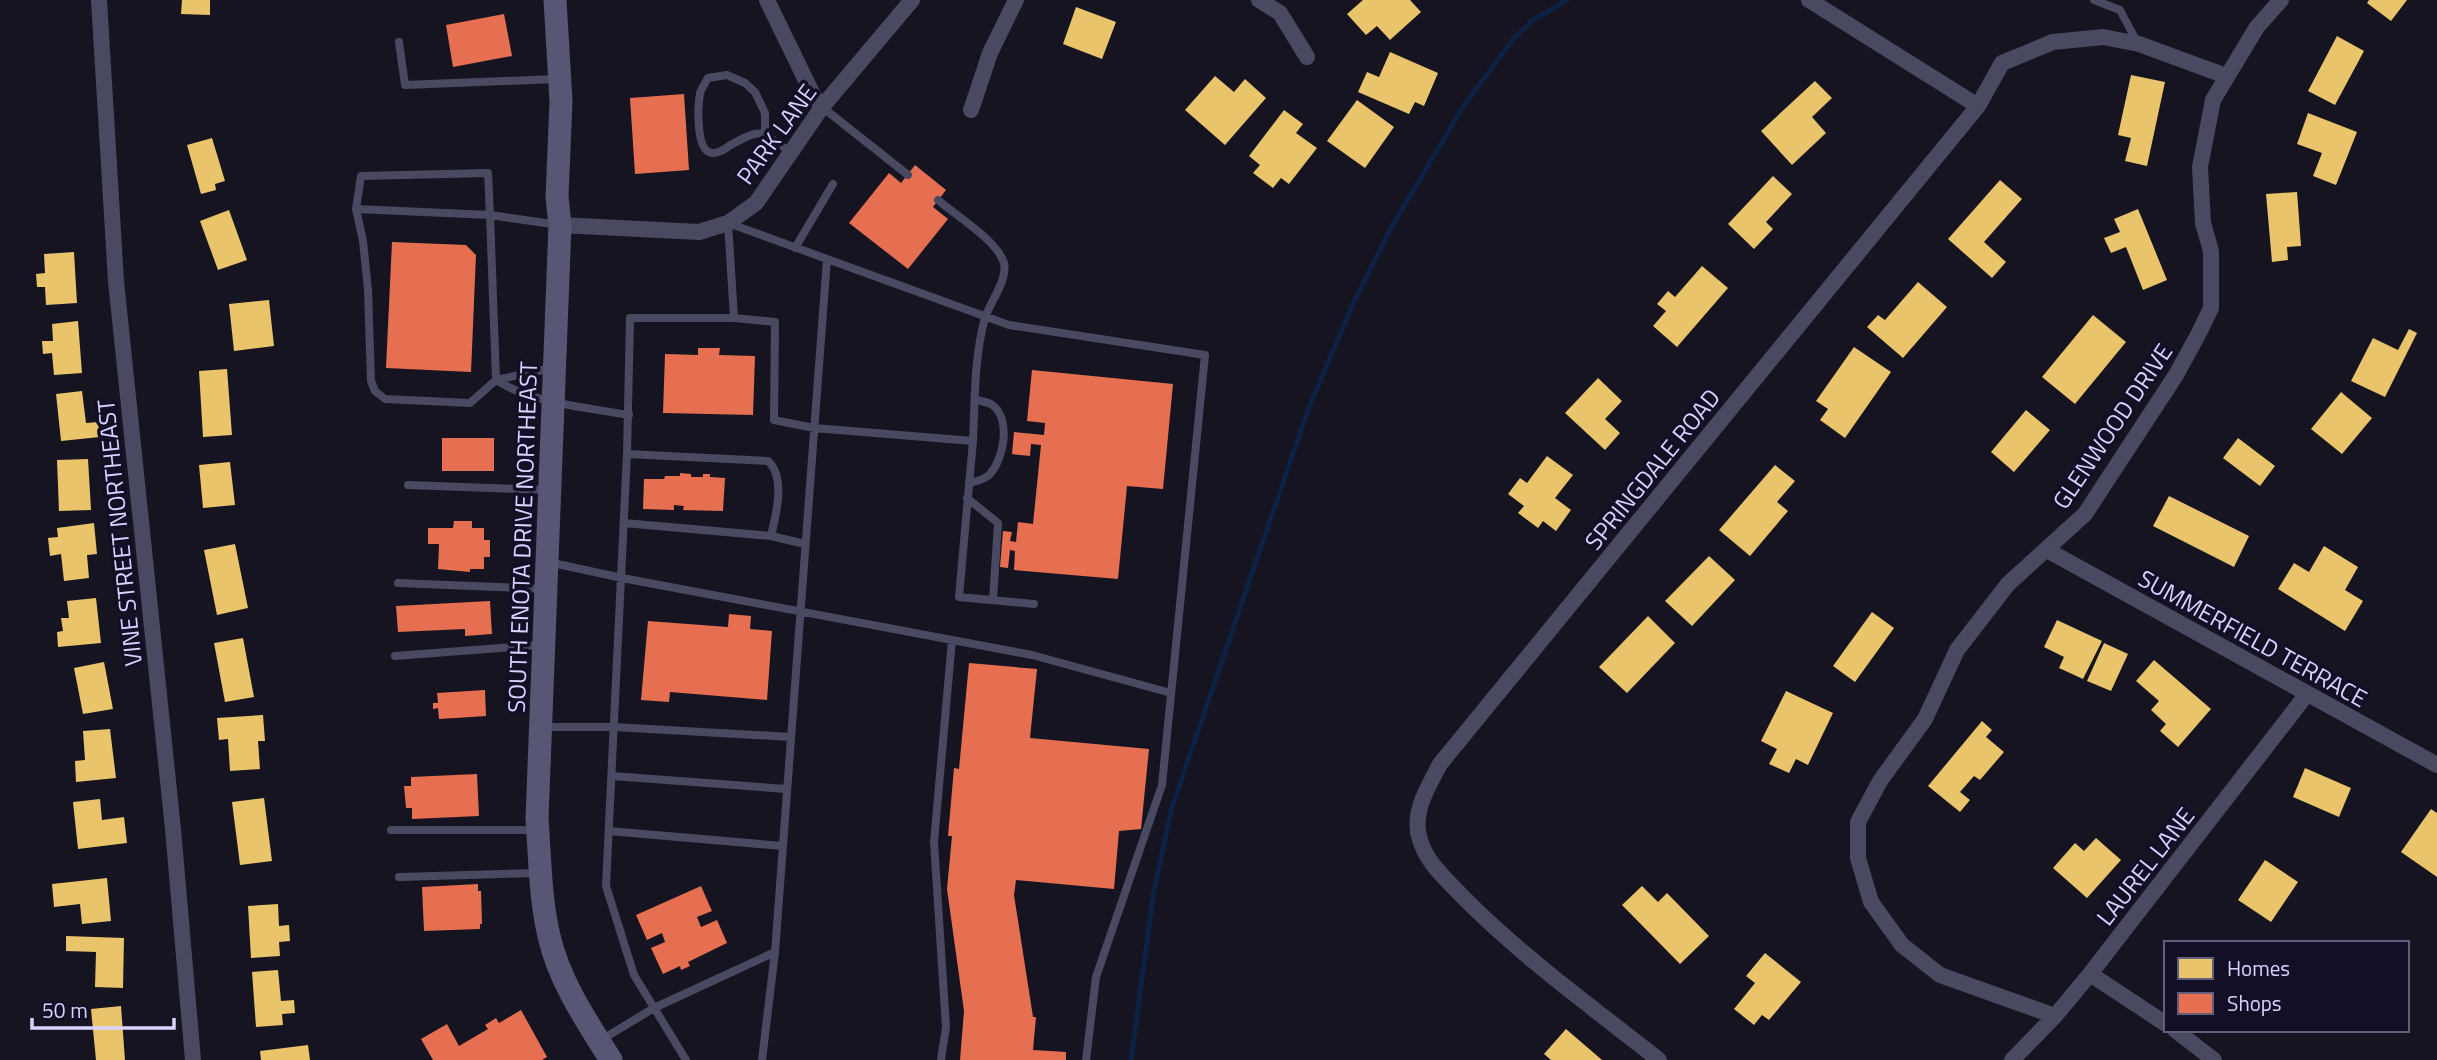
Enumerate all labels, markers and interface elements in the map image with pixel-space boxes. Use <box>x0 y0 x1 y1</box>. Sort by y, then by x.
street label: PARK LANE <box>727 76 825 192</box>
street label: GLENWOOD DRIVE <box>2043 336 2181 516</box>
street label: SOUTH ENOTA DRIVE NORTHEAST <box>498 360 546 713</box>
street label: SPRINGDALE ROAD <box>1576 381 1728 557</box>
street label: VINE STREET NORTHEAST <box>87 397 151 668</box>
street label: SUMMERFIELD TERRACE <box>2132 560 2374 716</box>
street label: LAUREL LANE <box>2087 799 2203 933</box>
legend <box>2164 941 2409 1032</box>
text: Homes <box>2227 952 2290 984</box>
scale bar <box>32 986 173 1030</box>
text: Shops <box>2227 987 2282 1019</box>
text: 50 m <box>42 994 88 1026</box>

